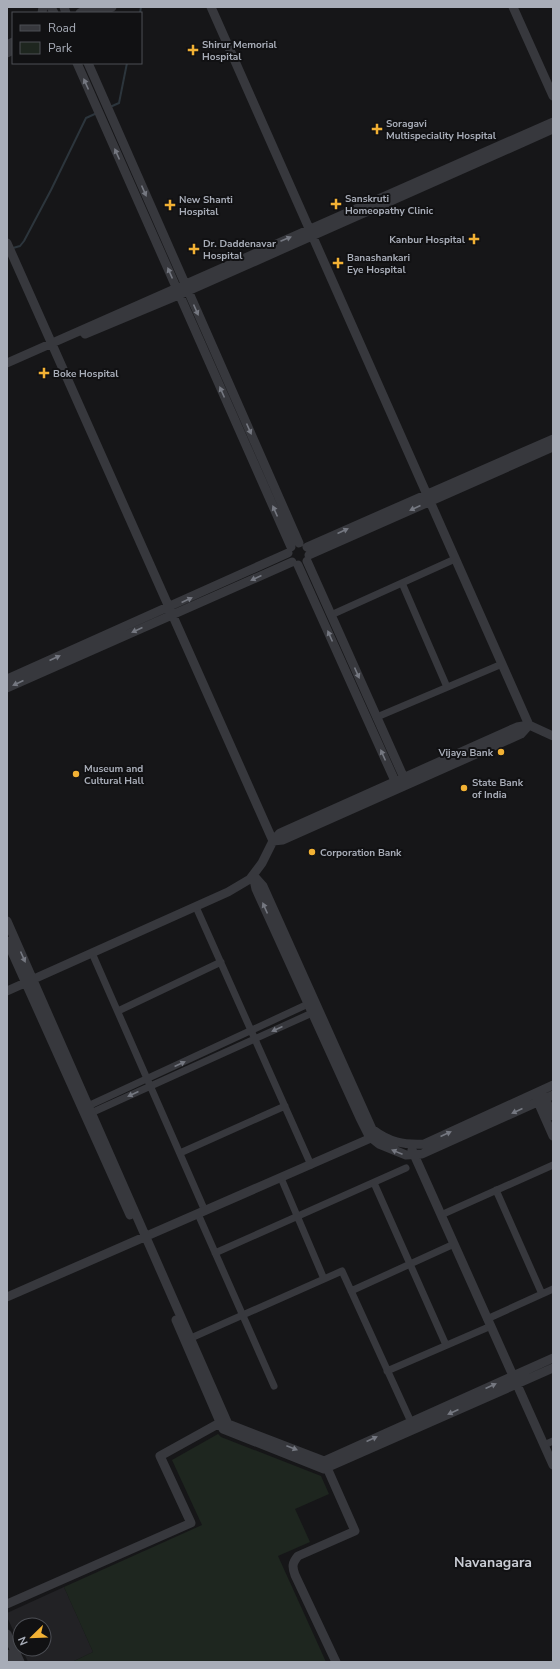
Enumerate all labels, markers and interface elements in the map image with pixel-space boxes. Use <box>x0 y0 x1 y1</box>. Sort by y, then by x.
legend <box>12 12 142 64</box>
text: Road <box>48 20 76 36</box>
place label: Shirur Memorial Hospital <box>202 38 278 64</box>
text: Park <box>48 40 73 56</box>
marker: Shirur Memorial Hospital <box>187 44 199 56</box>
one-way arrow <box>83 79 89 90</box>
place label: Soragavi Multispeciality Hospital <box>386 117 497 143</box>
marker: Soragavi Multispeciality Hospital <box>371 123 383 135</box>
one-way arrow <box>114 149 120 160</box>
one-way arrow <box>141 186 147 197</box>
place label: Sanskruti Homeopathy Clinic <box>345 192 433 218</box>
place label: New Shanti Hospital <box>179 193 233 219</box>
marker: Sanskruti Homeopathy Clinic <box>330 198 342 210</box>
marker: New Shanti Hospital <box>164 199 176 211</box>
place label: Kanbur Hospital <box>389 233 466 247</box>
marker: Kanbur Hospital <box>468 233 480 245</box>
one-way arrow <box>280 236 292 242</box>
place label: Dr. Daddenavar Hospital <box>203 237 276 263</box>
marker: Dr. Daddenavar Hospital <box>188 243 200 255</box>
place label: Banashankari Eye Hospital <box>347 251 410 277</box>
marker: Banashankari Eye Hospital <box>332 257 344 269</box>
one-way arrow <box>167 268 173 279</box>
one-way arrow <box>194 305 200 317</box>
marker: Boke Hospital <box>38 367 50 379</box>
place label: Boke Hospital <box>53 367 119 381</box>
one-way arrow <box>219 386 226 398</box>
one-way arrow <box>246 424 252 435</box>
one-way arrow <box>272 505 278 517</box>
one-way arrow <box>409 505 421 511</box>
one-way arrow <box>337 528 348 534</box>
one-way arrow <box>251 575 262 581</box>
one-way arrow <box>181 596 193 603</box>
one-way arrow <box>131 628 143 634</box>
one-way arrow <box>327 631 333 642</box>
one-way arrow <box>50 655 61 661</box>
one-way arrow <box>354 668 360 679</box>
one-way arrow <box>13 680 24 686</box>
place label: Vijaya Bank <box>437 746 494 760</box>
marker: Vijaya Bank <box>496 747 506 757</box>
one-way arrow <box>380 748 386 760</box>
place label: Museum and Cultural Hall <box>84 762 145 788</box>
marker: Museum and Cultural Hall <box>71 769 81 779</box>
place label: State Bank of India <box>472 776 524 802</box>
marker: State Bank of India <box>459 783 469 793</box>
place label: Corporation Bank <box>320 846 402 860</box>
marker: Corporation Bank <box>307 847 317 857</box>
one-way arrow <box>262 902 268 913</box>
one-way arrow <box>19 951 26 963</box>
one-way arrow <box>271 1026 282 1032</box>
one-way arrow <box>174 1061 186 1067</box>
one-way arrow <box>127 1091 139 1097</box>
one-way arrow <box>512 1108 523 1114</box>
one-way arrow <box>440 1130 452 1137</box>
one-way arrow <box>392 1149 403 1155</box>
one-way arrow <box>485 1383 497 1389</box>
one-way arrow <box>447 1410 459 1416</box>
one-way arrow <box>367 1436 379 1442</box>
one-way arrow <box>286 1446 298 1452</box>
district label: Navanagara <box>454 1553 532 1572</box>
north arrow <box>12 1617 52 1657</box>
text: N <box>15 1634 32 1647</box>

